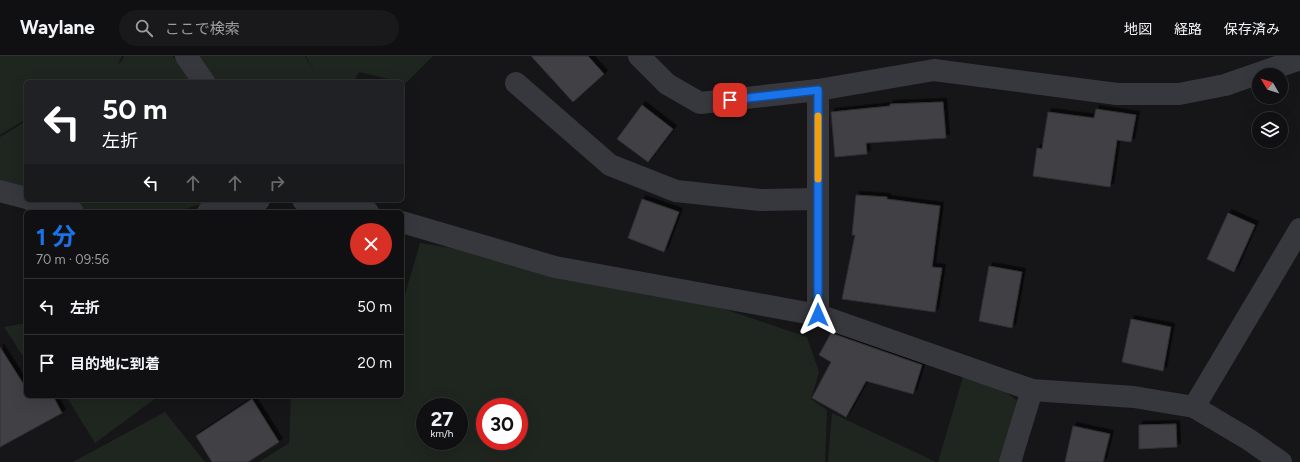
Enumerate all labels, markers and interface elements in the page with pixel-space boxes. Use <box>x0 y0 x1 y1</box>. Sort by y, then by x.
search box <box>119 10 399 46</box>
text: Waylane <box>20 16 95 39</box>
icon: search <box>133 17 155 39</box>
text: ここで検索 <box>165 20 240 38</box>
text: 地図 <box>1124 21 1152 38</box>
text: 経路 <box>1174 21 1202 38</box>
text: 保存済み <box>1224 21 1280 38</box>
north arrow <box>1252 68 1288 104</box>
map controls <box>1252 68 1288 148</box>
pin <box>713 83 747 117</box>
icon: arrive <box>719 89 741 111</box>
text: 50 m <box>102 92 168 126</box>
icon: left <box>36 96 88 148</box>
button: layers <box>1252 112 1288 148</box>
text: 左折 <box>102 130 138 152</box>
icon: left <box>140 172 162 194</box>
icon: ahead <box>182 172 204 194</box>
icon: ahead <box>224 172 246 194</box>
icon: right <box>266 172 288 194</box>
text: 1 分 <box>36 222 76 251</box>
button: close <box>350 223 392 265</box>
text: 70 m · 09:56 <box>36 252 109 267</box>
position arrow <box>797 294 839 336</box>
icon: left <box>36 296 58 318</box>
text: 50 m <box>357 298 392 316</box>
text: 左折 <box>70 299 100 317</box>
icon: arrive <box>36 352 58 374</box>
text: 20 m <box>358 354 392 372</box>
text: 目的地に到着 <box>70 355 160 373</box>
speed limit sign: 30 <box>476 398 528 450</box>
text: 27 <box>431 407 453 431</box>
text: km/h <box>431 427 453 440</box>

